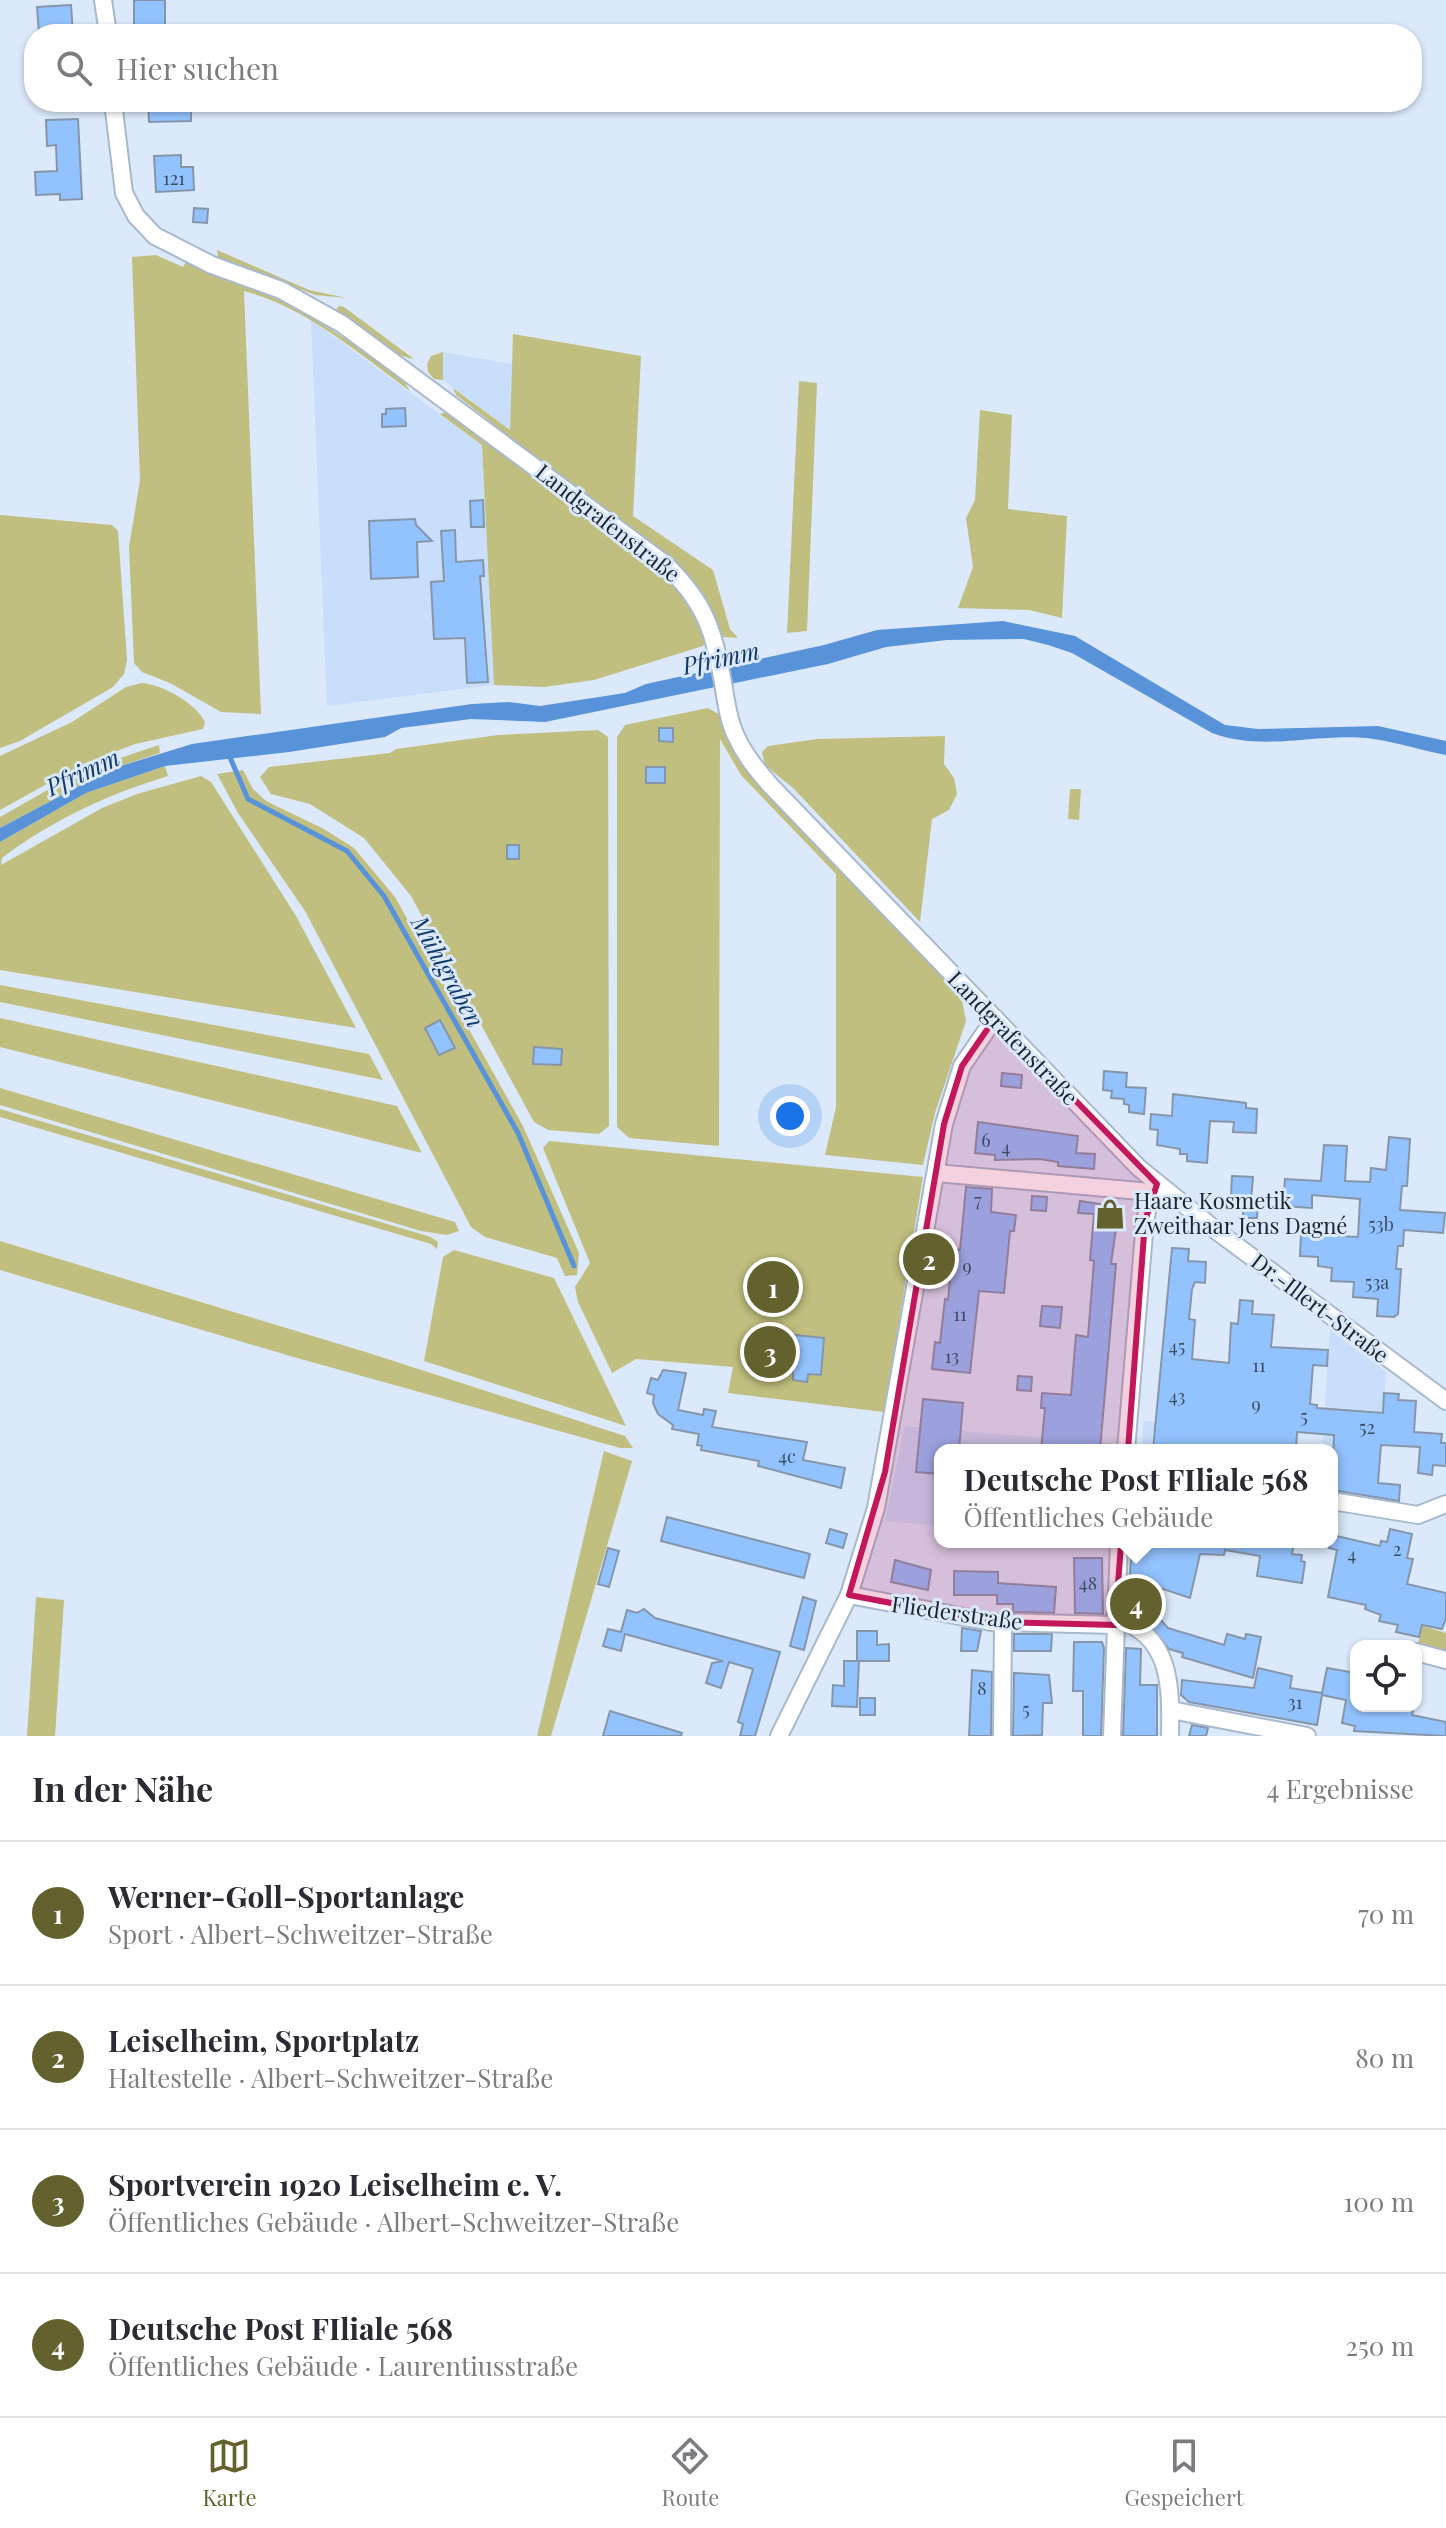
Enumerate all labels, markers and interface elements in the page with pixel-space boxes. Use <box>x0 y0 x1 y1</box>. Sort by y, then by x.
search box <box>24 24 1422 112</box>
icon: search <box>52 46 96 90</box>
text: Hier suchen <box>116 48 279 88</box>
house number: 121 <box>163 166 185 190</box>
street label: Landgrafenstraße <box>530 456 687 588</box>
water label: Pfrimm <box>678 633 762 681</box>
water label: Pfrimm <box>39 740 124 803</box>
water label: Mühlgraben <box>404 909 493 1033</box>
street label: Landgrafenstraße <box>942 964 1086 1111</box>
your location <box>770 1096 810 1136</box>
house number: 6 <box>981 1128 991 1152</box>
house number: 4 <box>1002 1135 1011 1159</box>
place label: Haare Kosmetik Zweithaar Jens Dagné <box>1134 1185 1347 1240</box>
house number: 7 <box>974 1188 982 1212</box>
shop icon: Haare Kosmetik Zweithaar Jens Dagné <box>1093 1197 1127 1231</box>
house number: 53b <box>1368 1212 1394 1236</box>
pin: 2 <box>903 1229 955 1289</box>
street label: Dr.-Illert-Straße <box>1246 1245 1396 1369</box>
house number: 9 <box>962 1254 972 1278</box>
pin: 1 <box>747 1257 799 1317</box>
house number: 53a <box>1365 1270 1389 1294</box>
house number: 11 <box>953 1302 967 1326</box>
pin: 3 <box>744 1322 796 1382</box>
house number: 45 <box>1169 1334 1185 1358</box>
house number: 13 <box>945 1344 959 1368</box>
house number: 11 <box>1252 1353 1266 1377</box>
house number: 43 <box>1169 1384 1185 1408</box>
house number: 9 <box>1251 1392 1261 1416</box>
house number: 5 <box>1300 1404 1308 1428</box>
house number: 52 <box>1359 1415 1375 1439</box>
house number: 4c <box>778 1444 796 1468</box>
popup <box>934 1444 1338 1548</box>
text: Deutsche Post FIliale 568 <box>963 1459 1309 1499</box>
text: Öffentliches Gebäude <box>963 1499 1214 1534</box>
house number: 2 <box>1393 1537 1401 1561</box>
house number: 4 <box>1348 1542 1357 1566</box>
house number: 48 <box>1079 1571 1097 1595</box>
pin: 4 <box>1110 1574 1162 1634</box>
street label: Fliederstraße <box>890 1588 1025 1636</box>
map controls <box>1350 1640 1422 1712</box>
button: locate <box>1350 1640 1422 1712</box>
house number: 8 <box>977 1676 987 1700</box>
house number: 31 <box>1288 1690 1303 1714</box>
house number: 5 <box>1022 1697 1030 1721</box>
text: In der Nähe <box>32 1765 213 1811</box>
text: 4 Ergebnisse <box>1266 1771 1414 1806</box>
text: Werner-Goll-Sportanlage <box>108 1876 464 1916</box>
text: 1 <box>53 1896 63 1931</box>
text: 70 m <box>1358 1896 1414 1931</box>
text: Sport · Albert-Schweitzer-Straße <box>108 1916 493 1951</box>
text: Leiselheim, Sportplatz <box>108 2020 419 2060</box>
text: 2 <box>51 2040 65 2075</box>
text: 80 m <box>1355 2040 1414 2075</box>
text: Haltestelle · Albert-Schweitzer-Straße <box>108 2060 553 2095</box>
text: Sportverein 1920 Leiselheim e. V. <box>108 2164 562 2204</box>
text: 3 <box>52 2184 64 2219</box>
text: 100 m <box>1344 2184 1414 2219</box>
text: Öffentliches Gebäude · Albert-Schweitzer-Straße <box>108 2204 679 2239</box>
text: Deutsche Post FIliale 568 <box>108 2308 453 2348</box>
text: 4 <box>51 2328 65 2363</box>
text: 250 m <box>1346 2328 1414 2363</box>
text: Öffentliches Gebäude · Laurentiusstraße <box>108 2348 578 2383</box>
tab: Karte <box>202 2434 257 2512</box>
tab: Route <box>661 2434 719 2512</box>
tab: Gespeichert <box>1124 2434 1244 2512</box>

